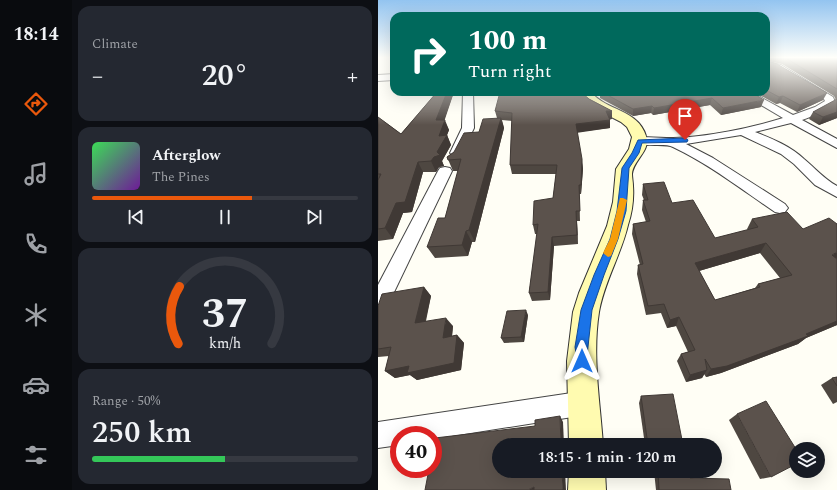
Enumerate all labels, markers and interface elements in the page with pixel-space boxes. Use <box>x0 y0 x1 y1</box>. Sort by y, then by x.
text: 100 m <box>468 19 547 62</box>
text: 18:14 <box>13 21 59 48</box>
icon: right <box>402 28 454 80</box>
text: Climate <box>92 34 138 54</box>
text: 20° <box>201 53 249 99</box>
text: Turn right <box>468 58 551 85</box>
text: − <box>92 60 103 93</box>
text: + <box>347 60 358 93</box>
icon: directions <box>22 90 50 118</box>
pin <box>668 99 702 140</box>
icon: arrive <box>674 105 696 127</box>
text: Afterglow <box>152 144 220 167</box>
icon: music <box>22 160 50 188</box>
text: The Pines <box>152 167 210 187</box>
icon: previous <box>125 206 147 228</box>
icon: pause <box>214 206 236 228</box>
icon: next <box>303 206 325 228</box>
icon: phone <box>22 230 50 258</box>
text: 37 <box>202 282 248 345</box>
icon: climate <box>22 301 50 329</box>
text: km/h <box>209 332 241 354</box>
position arrow <box>561 340 603 382</box>
icon: car <box>22 371 50 399</box>
text: Range · 50% <box>92 391 160 411</box>
text: 250 km <box>92 410 192 456</box>
speed limit sign: 40 <box>390 426 442 478</box>
icon: filters <box>22 441 50 469</box>
map controls <box>789 442 825 478</box>
button: layers <box>789 442 825 478</box>
text: 18:15 · 1 min · 120 m <box>538 446 676 469</box>

